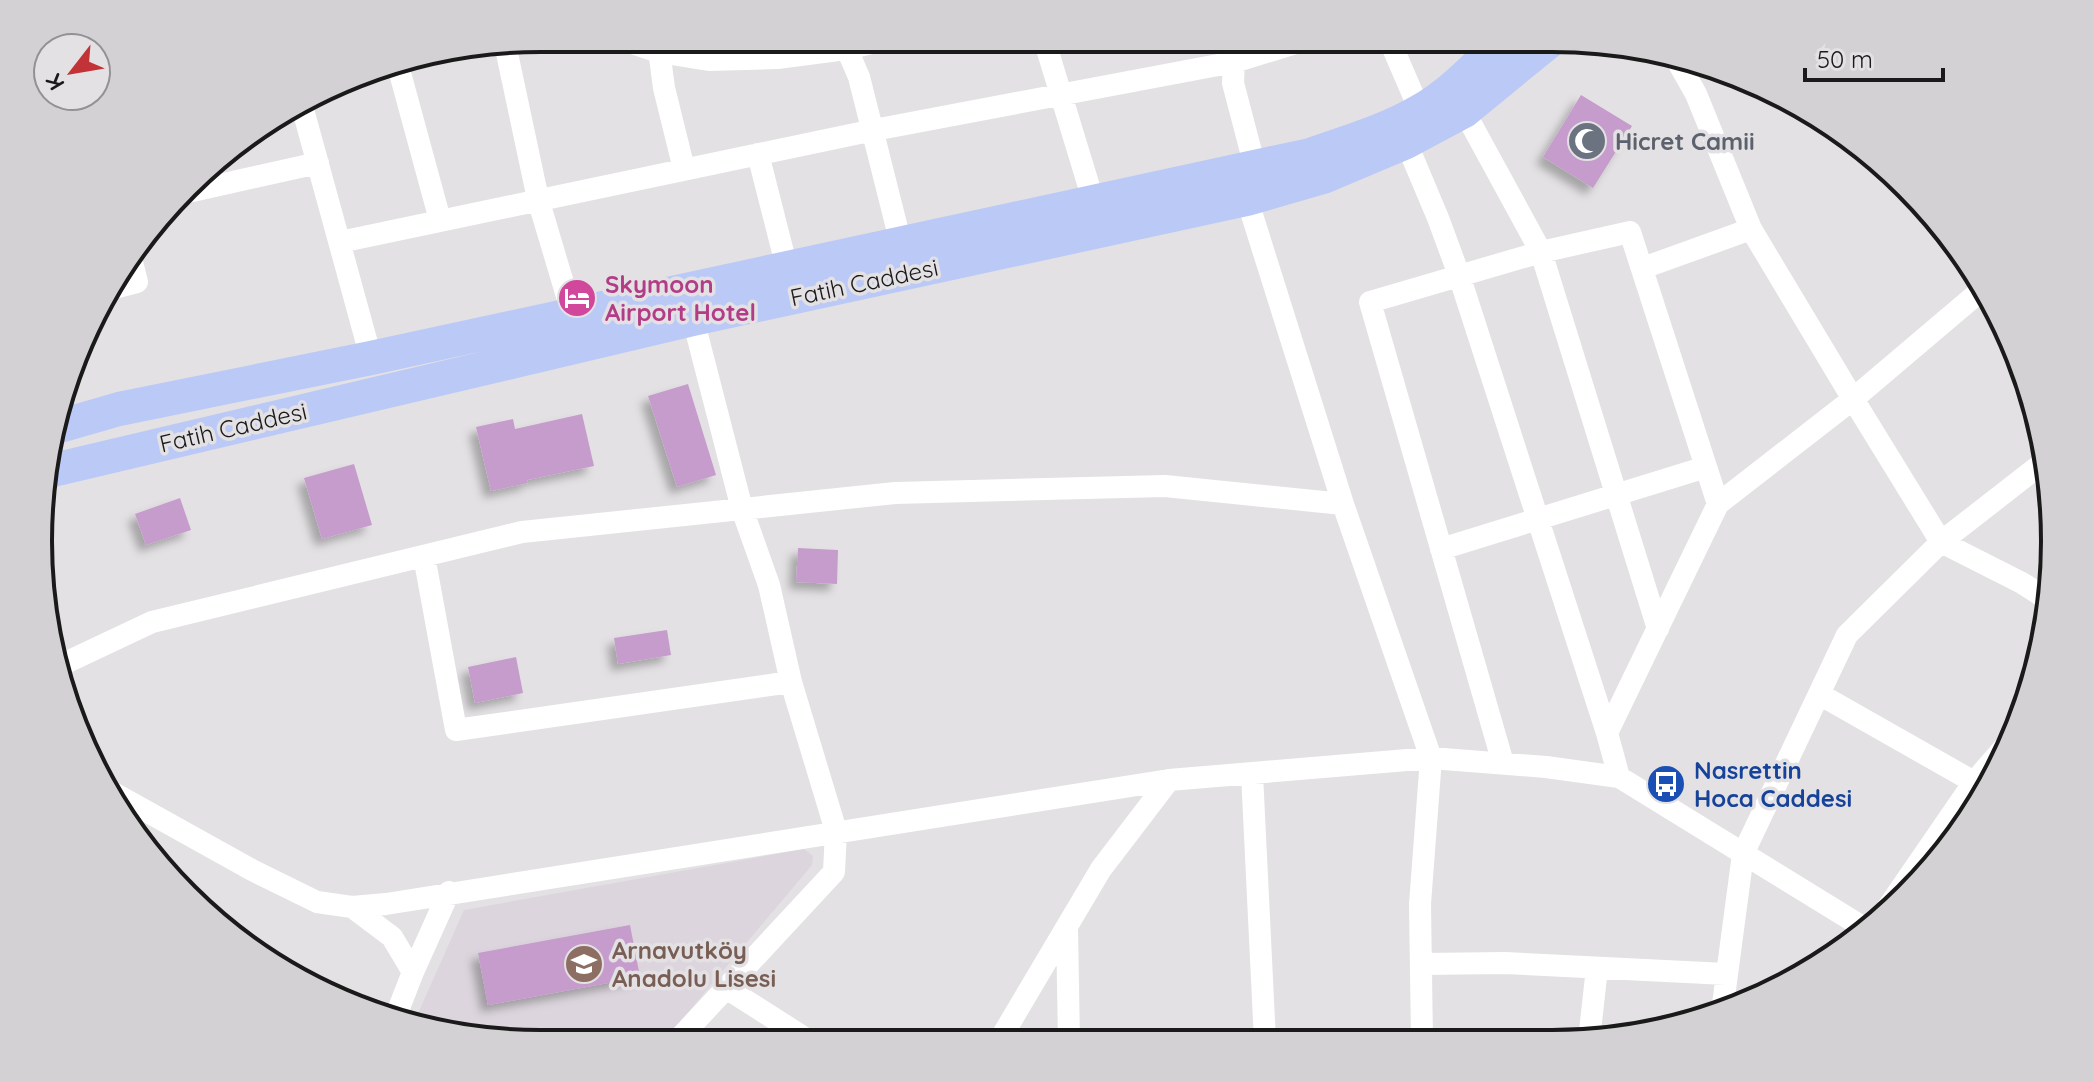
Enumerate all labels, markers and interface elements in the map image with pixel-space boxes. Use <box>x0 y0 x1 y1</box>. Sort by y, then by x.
north arrow <box>32 32 112 112</box>
scale bar <box>1805 32 1943 82</box>
text: 50 m <box>1817 44 1873 74</box>
text: K <box>39 69 71 96</box>
mosque icon: Hicret Camii <box>1566 120 1608 162</box>
place label: Hicret Camii <box>1615 126 1755 156</box>
street label: Fatih Caddesi <box>787 252 941 312</box>
place label: Skymoon Airport Hotel <box>605 269 756 327</box>
hotel icon: Skymoon Airport Hotel <box>556 277 598 319</box>
street label: Fatih Caddesi <box>156 395 310 459</box>
place label: Nasrettin Hoca Caddesi <box>1694 755 1852 813</box>
bus stop icon: Nasrettin Hoca Caddesi <box>1645 763 1687 805</box>
place label: Arnavutköy Anadolu Lisesi <box>612 935 776 993</box>
school or university icon: Arnavutköy Anadolu Lisesi <box>563 943 605 985</box>

